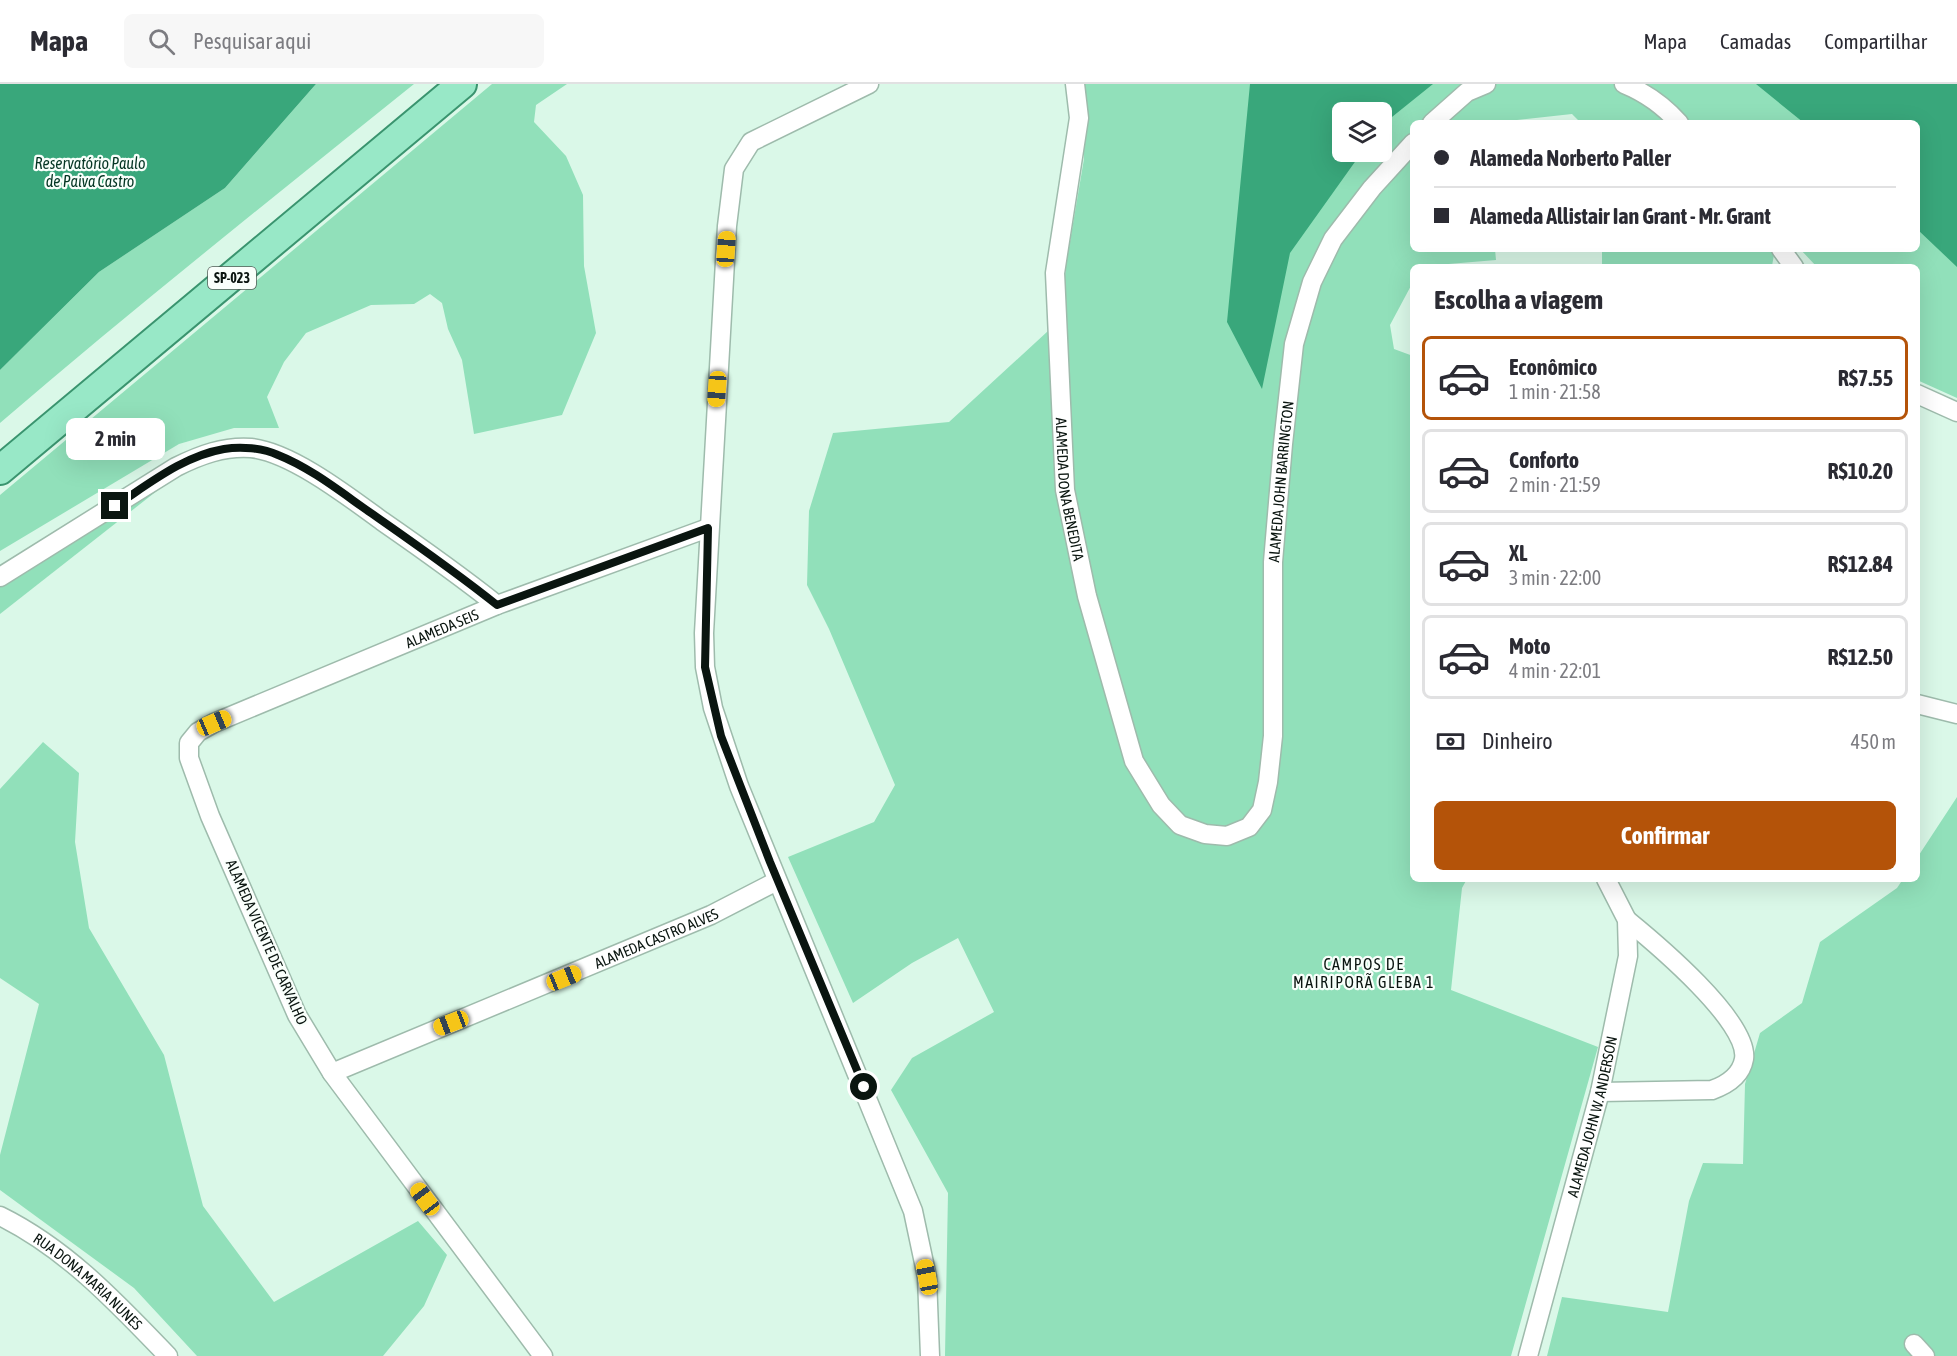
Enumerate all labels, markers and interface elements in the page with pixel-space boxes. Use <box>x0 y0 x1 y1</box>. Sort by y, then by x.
search box <box>124 14 544 68</box>
text: Mapa <box>30 25 88 57</box>
icon: search <box>145 25 178 58</box>
text: Pesquisar aqui <box>193 28 311 54</box>
text: Mapa <box>1643 29 1687 53</box>
text: Camadas <box>1720 29 1791 53</box>
text: Compartilhar <box>1824 29 1927 53</box>
map controls <box>1332 102 1392 162</box>
button: layers <box>1332 102 1392 162</box>
text: Alameda Norberto Paller <box>1470 145 1671 171</box>
water label: Reservatório Paulo de Paiva Castro <box>34 154 146 190</box>
text: Alameda Allistair Ian Grant - Mr. Grant <box>1470 203 1771 229</box>
car <box>716 230 736 268</box>
road number: SP-023 <box>208 267 256 289</box>
text: Escolha a viagem <box>1434 284 1603 315</box>
icon: car <box>1437 351 1491 405</box>
text: Econômico <box>1509 354 1597 380</box>
text: R$7.55 <box>1838 365 1893 391</box>
car <box>707 370 727 408</box>
text: 1 min · 21:58 <box>1509 380 1601 403</box>
street label: ALAMEDA JOHN BARRINGTON <box>1265 400 1296 563</box>
street label: ALAMEDA DONA BENEDITA <box>1053 417 1088 563</box>
callout: 2 min <box>66 419 164 461</box>
text: 2 min <box>95 427 136 450</box>
icon: car <box>1437 444 1491 498</box>
text: Conforto <box>1509 447 1579 473</box>
text: R$10.20 <box>1827 458 1893 484</box>
text: 2 min · 21:59 <box>1509 473 1601 496</box>
route end <box>101 492 128 519</box>
icon: car <box>1437 537 1491 591</box>
text: XL <box>1509 540 1527 566</box>
text: R$12.84 <box>1827 551 1893 577</box>
text: 3 min · 22:00 <box>1509 566 1601 589</box>
street label: ALAMEDA SEIS <box>403 605 481 651</box>
icon: car <box>1437 630 1491 684</box>
text: Moto <box>1509 633 1551 659</box>
text: R$12.50 <box>1827 644 1893 670</box>
text: 4 min · 22:01 <box>1509 659 1601 682</box>
car <box>194 708 234 738</box>
icon: cash <box>1434 725 1467 758</box>
text: Dinheiro <box>1482 728 1553 754</box>
text: 450 m <box>1851 730 1896 753</box>
button: Confirmar <box>1434 801 1896 870</box>
street label: ALAMEDA VICENTE DE CARVALHO <box>223 857 311 1027</box>
street label: ALAMEDA CASTRO ALVES <box>592 904 721 971</box>
district label: CAMPOS DE MAIRIPORÃ GLEBA 1 <box>1293 955 1435 991</box>
car <box>544 963 584 993</box>
car <box>431 1008 471 1038</box>
street label: ALAMEDA JOHN W. ANDERSON <box>1563 1034 1620 1199</box>
route start <box>850 1073 877 1100</box>
car <box>407 1179 443 1219</box>
street label: RUA DONA MARIA NUNES <box>31 1229 146 1333</box>
car <box>915 1258 939 1296</box>

